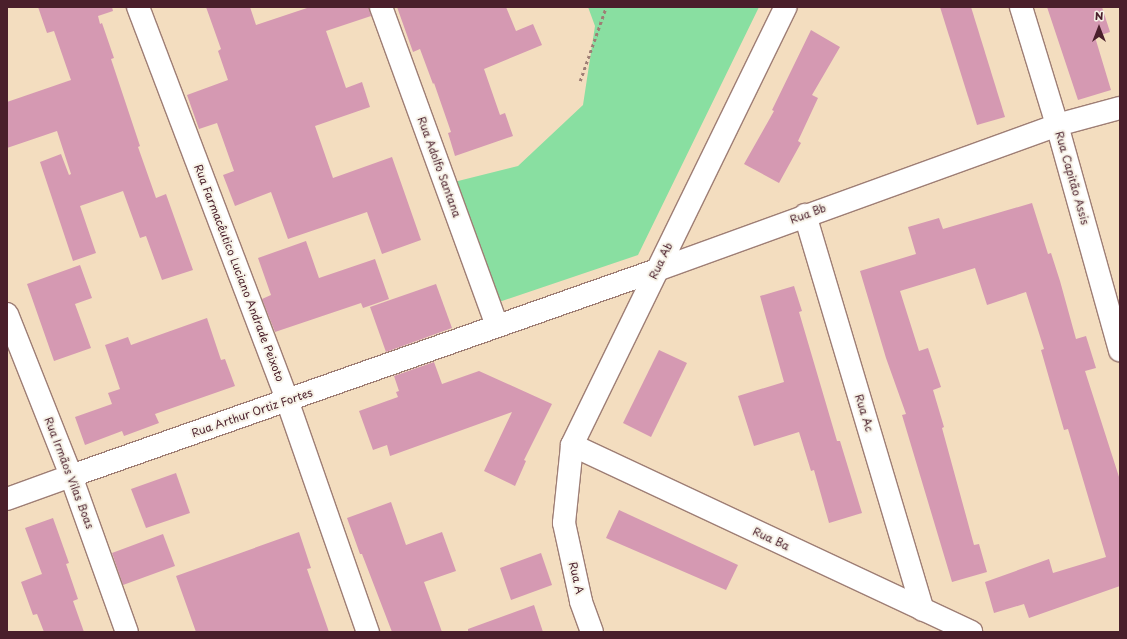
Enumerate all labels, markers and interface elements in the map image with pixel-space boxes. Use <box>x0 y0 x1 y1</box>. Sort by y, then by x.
text: N <box>1095 7 1103 24</box>
north arrow <box>1079 8 1119 48</box>
street label: Rua Adolfo Santana <box>415 114 463 220</box>
street label: Rua Capitão Assis <box>1052 130 1092 226</box>
street label: Rua Farmacêutico Luciano Andrade Peixoto <box>191 162 287 384</box>
street label: Rua Bb <box>788 201 828 227</box>
street label: Rua Ab <box>646 240 676 282</box>
street label: Rua Arthur Ortiz Fortes <box>189 386 315 440</box>
street label: Rua Ac <box>852 392 876 434</box>
street label: Rua Irmãos Vilas Boas <box>41 415 97 531</box>
street label: Rua Ba <box>751 525 791 553</box>
street label: Rua A <box>566 560 586 596</box>

